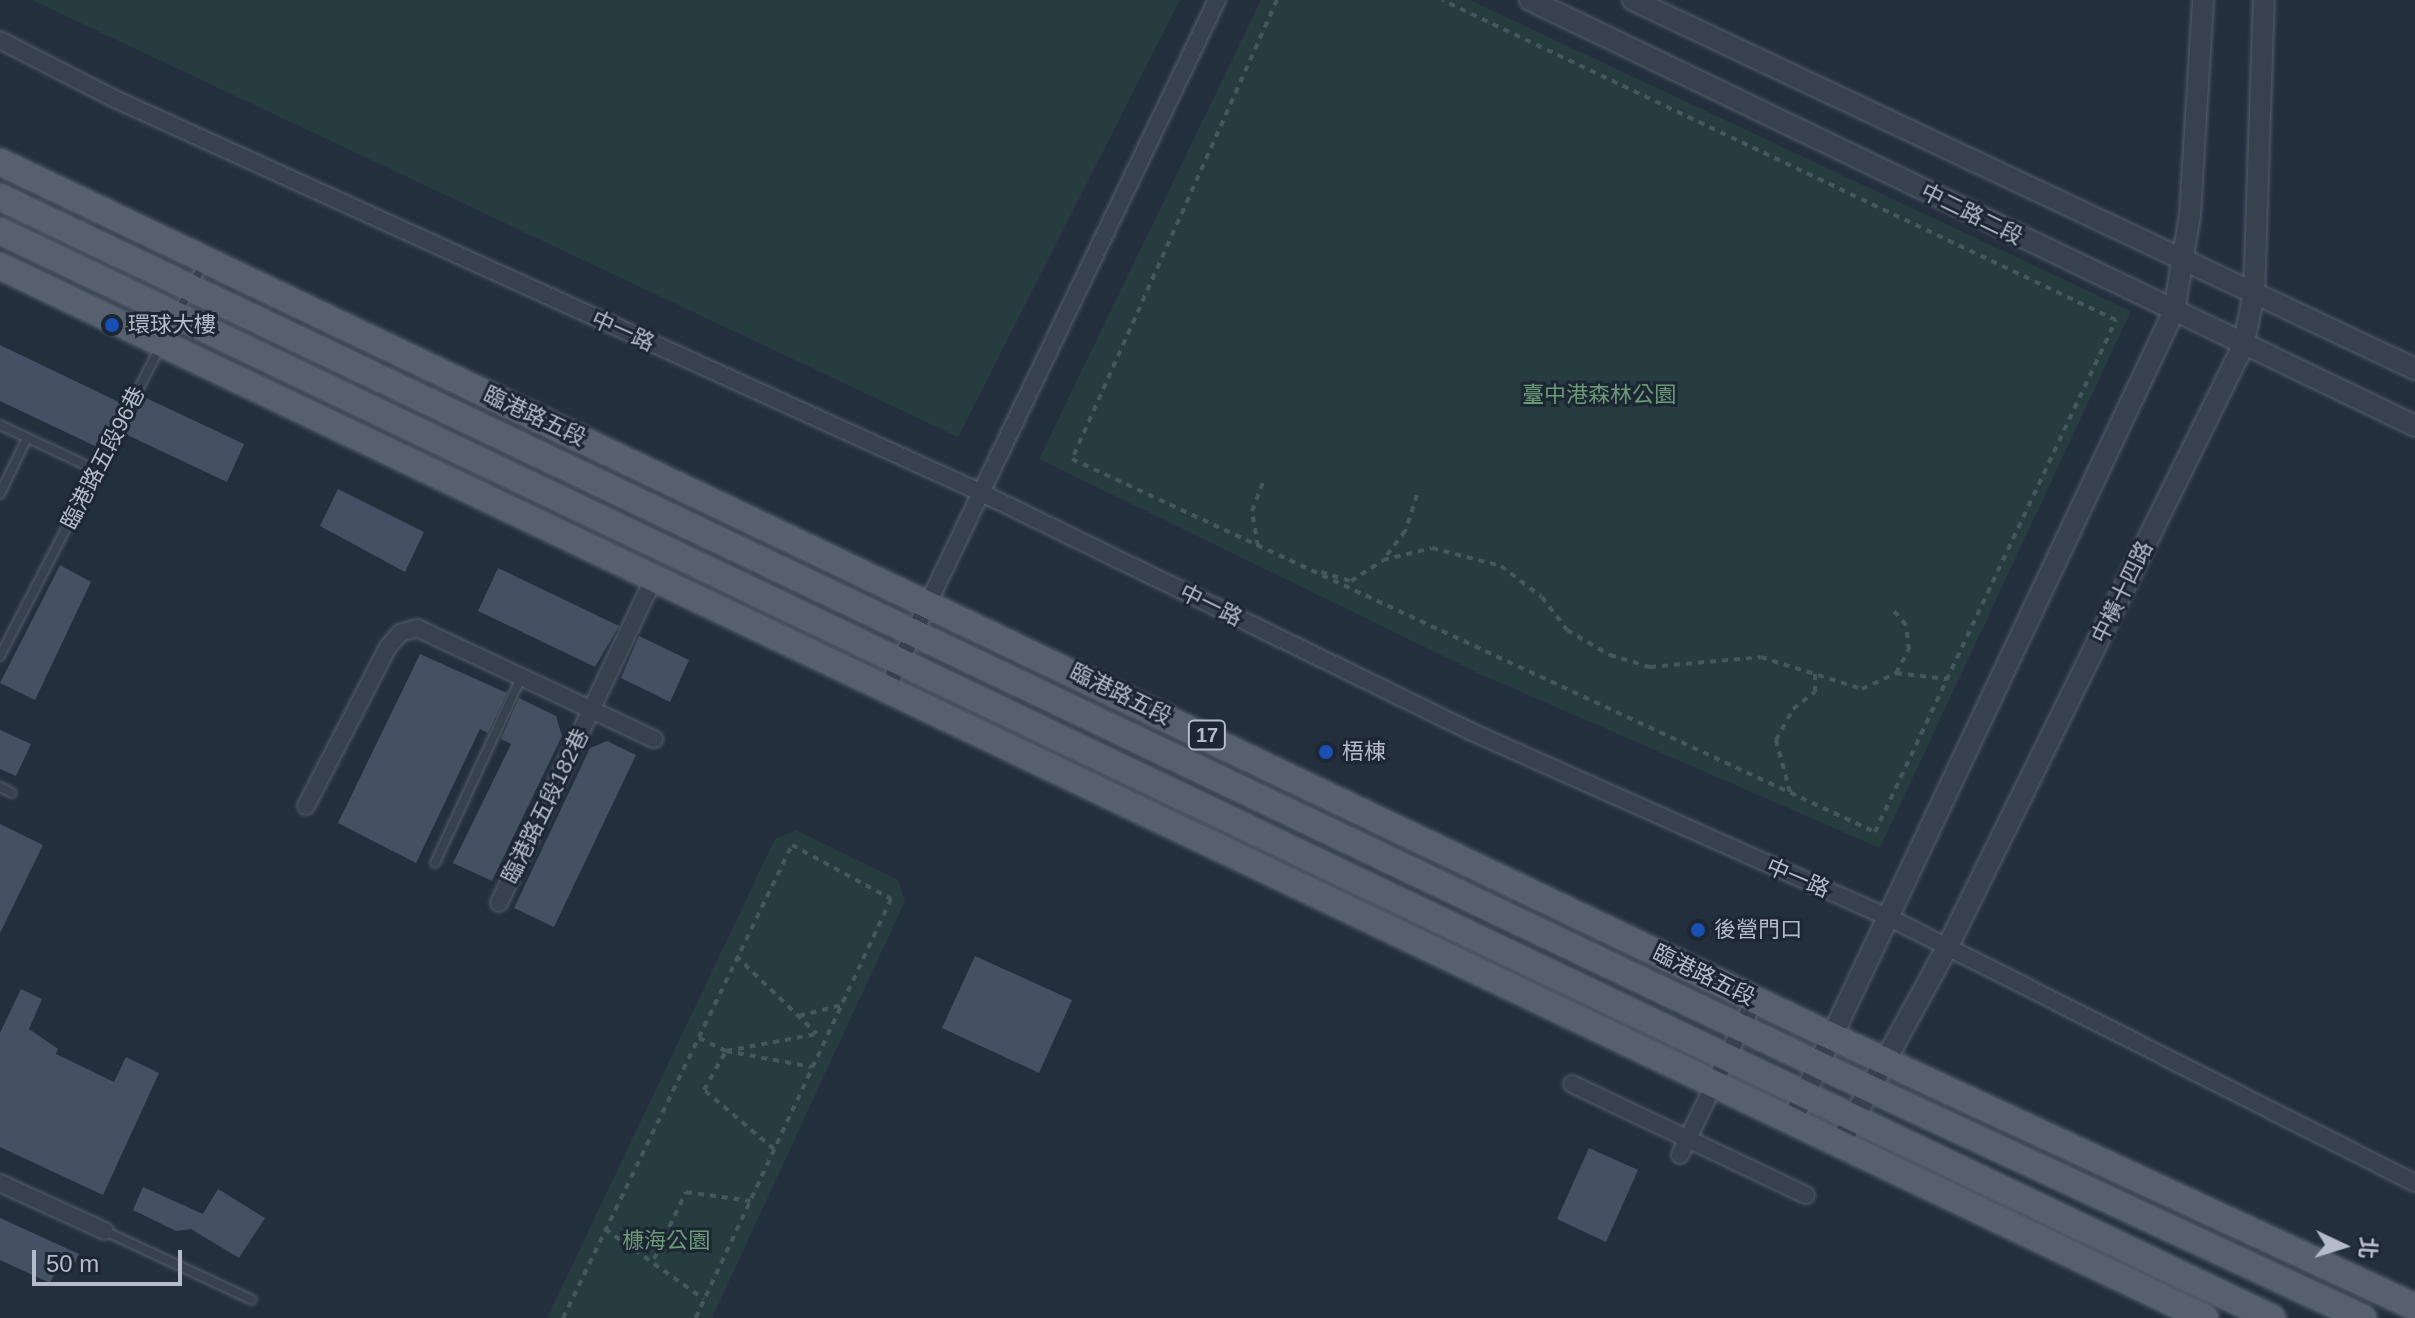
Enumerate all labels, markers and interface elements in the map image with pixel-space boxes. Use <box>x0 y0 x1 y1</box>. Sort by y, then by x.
street label: 中二路二段 <box>1917 178 2027 250</box>
street label: 中一路 <box>587 306 659 356</box>
place label: 環球大樓 <box>128 312 216 338</box>
marker: 環球大樓 <box>103 316 121 334</box>
street label: 臨港路五段 <box>480 381 590 451</box>
street label: 臨港路五段96巷 <box>56 382 150 534</box>
park label: 臺中港森林公園 <box>1522 382 1676 408</box>
street label: 中橫十四路 <box>2086 537 2158 647</box>
street label: 中一路 <box>1176 579 1246 631</box>
street label: 臨港路五段 <box>1066 658 1176 730</box>
road number: 17 <box>1187 719 1227 751</box>
street label: 臨港路五段182巷 <box>496 724 594 888</box>
place label: 梧棟 <box>1342 739 1386 765</box>
marker: 梧棟 <box>1317 743 1335 761</box>
street label: 中一路 <box>1762 853 1834 903</box>
place label: 後營門口 <box>1714 917 1802 943</box>
marker: 後營門口 <box>1689 921 1707 939</box>
street label: 臨港路五段 <box>1649 939 1759 1011</box>
north arrow <box>2303 1206 2383 1286</box>
park label: 槺海公園 <box>622 1228 710 1254</box>
scale bar <box>36 1234 186 1284</box>
text: 北 <box>2354 1236 2381 1260</box>
text: 50 m <box>46 1250 99 1277</box>

